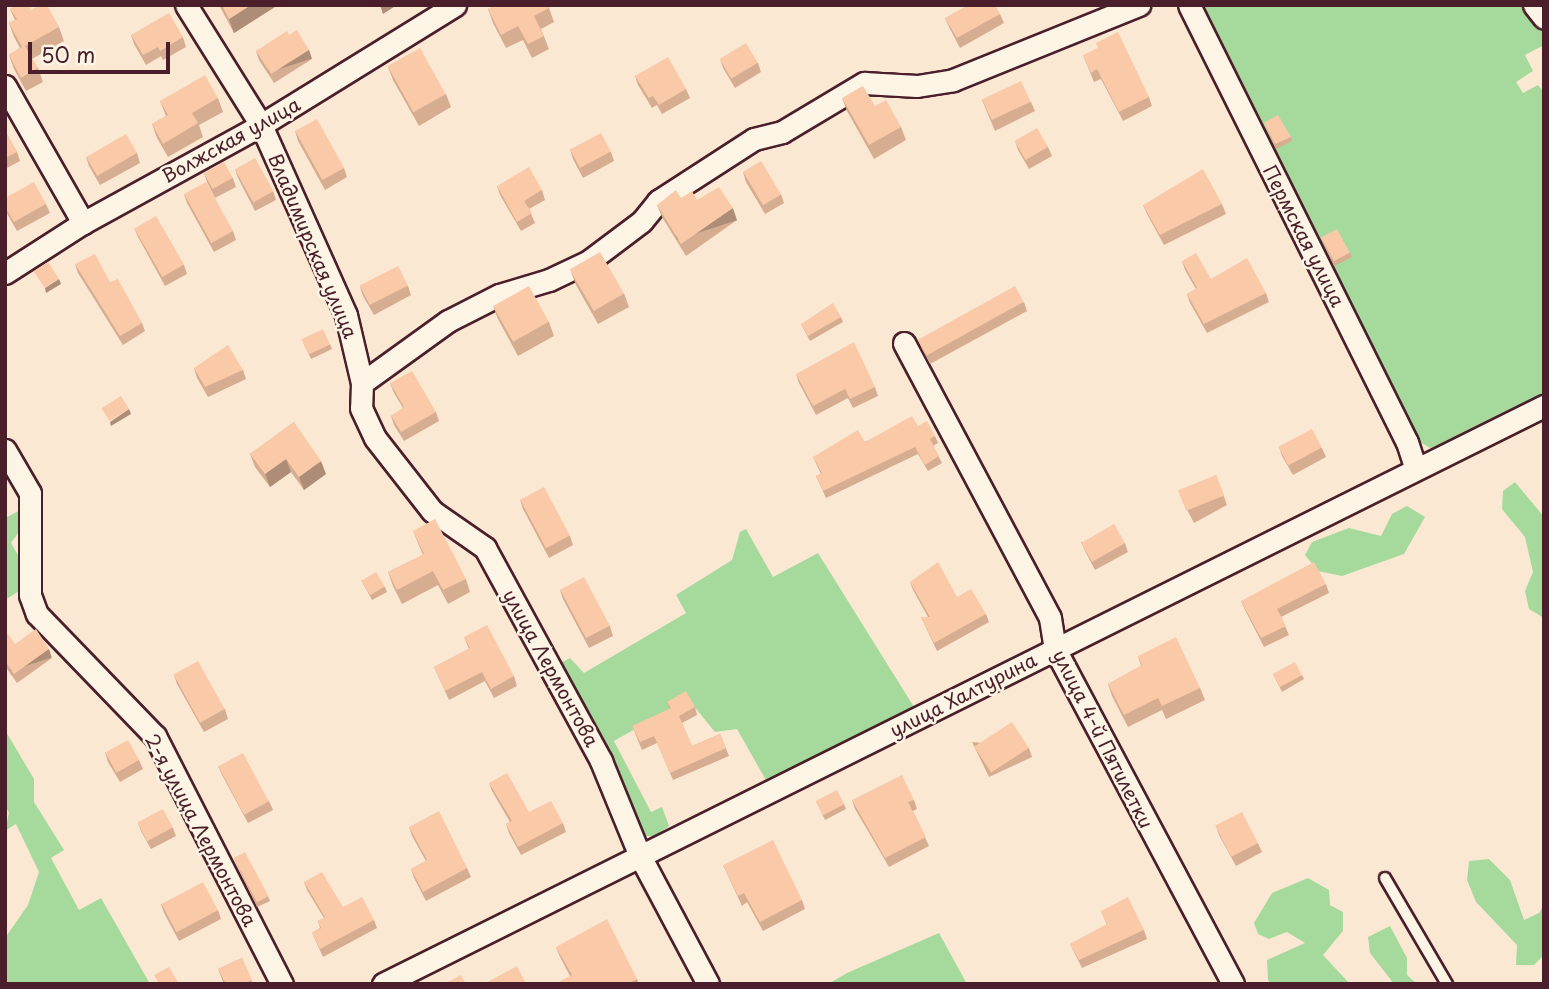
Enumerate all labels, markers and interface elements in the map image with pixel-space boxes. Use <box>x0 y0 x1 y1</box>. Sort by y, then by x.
scale bar <box>32 28 173 72</box>
text: 50 m <box>41 38 95 70</box>
street label: Волжская улица <box>157 92 305 188</box>
street label: Владимирская улица <box>264 150 362 342</box>
street label: Пермская улица <box>1258 161 1350 311</box>
street label: улица Лермонтова <box>498 585 604 751</box>
street label: улица 4-й Пятилетки <box>1048 645 1158 833</box>
street label: улица Халтурина <box>885 648 1041 742</box>
street label: 2-я улица Лермонтова <box>140 729 262 931</box>

